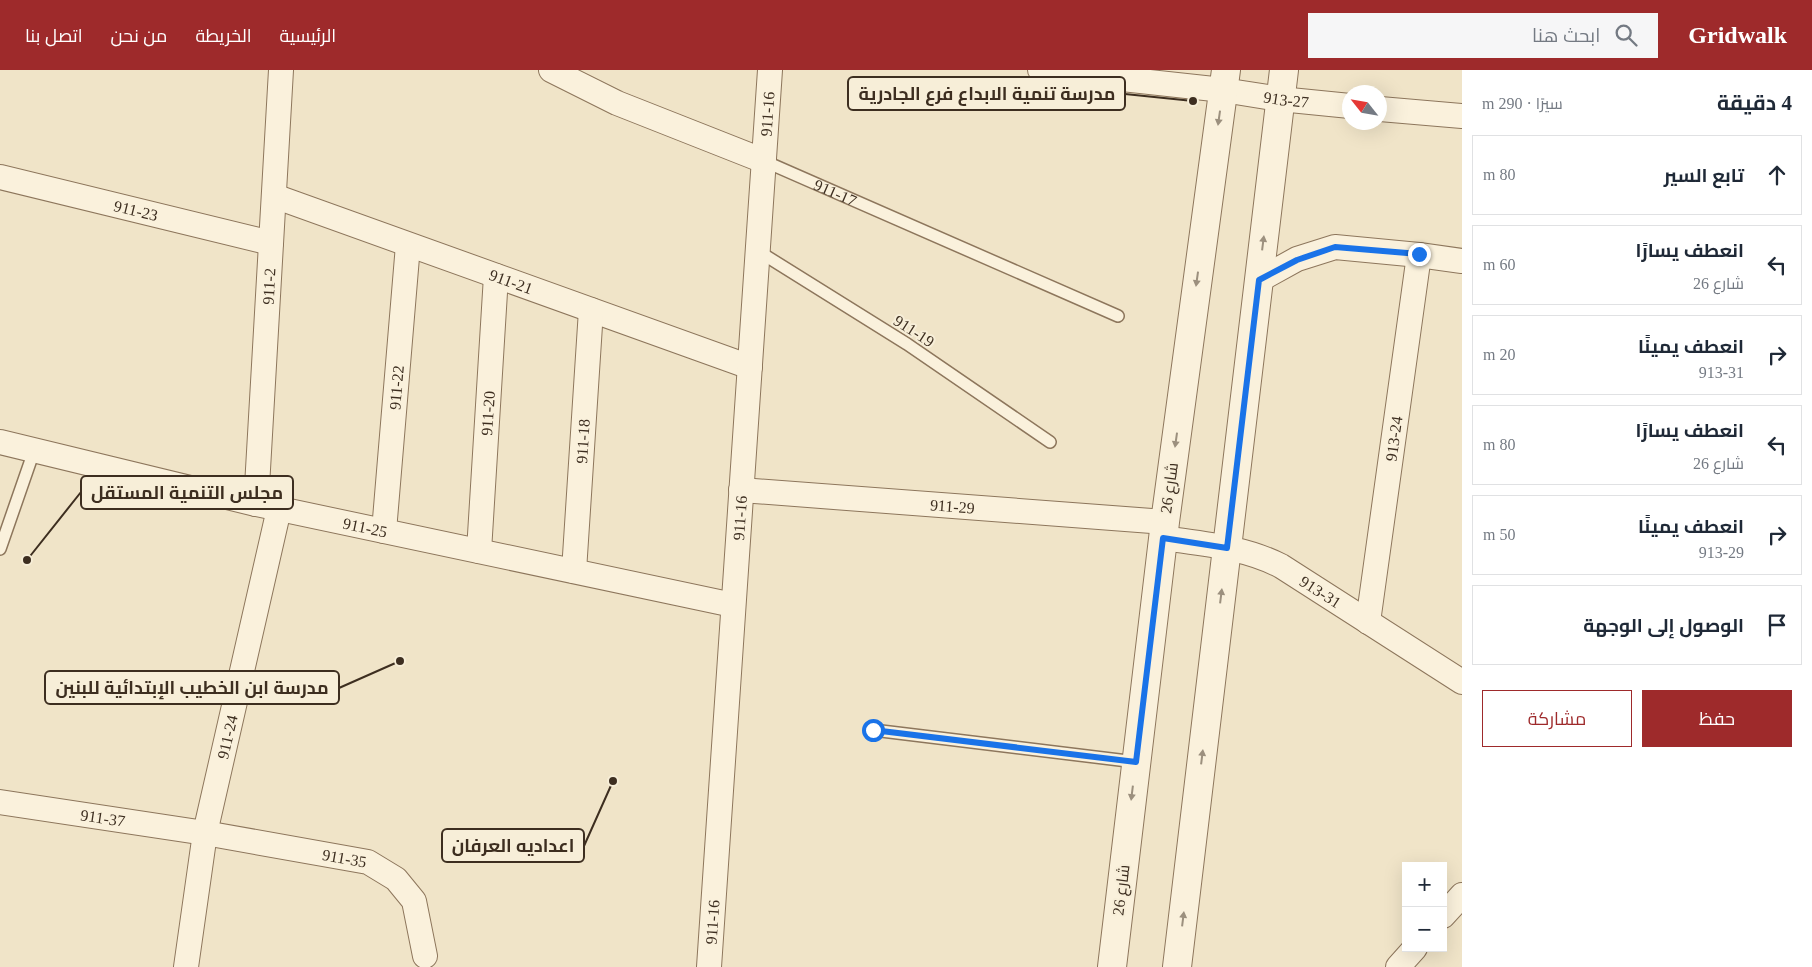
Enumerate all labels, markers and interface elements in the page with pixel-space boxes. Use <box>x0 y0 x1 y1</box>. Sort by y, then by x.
search box <box>1308 13 1658 58</box>
icon: search <box>1612 21 1640 49</box>
text: Gridwalk <box>1688 22 1787 48</box>
text: ابحث هنا <box>1532 25 1600 46</box>
text: اتصل بنا <box>25 26 83 46</box>
text: من نحن <box>111 26 167 46</box>
text: الخريطة <box>195 26 252 46</box>
text: الرئيسية <box>280 26 336 46</box>
callout: مدرسة تنمية الابداع فرع الجادرية <box>848 77 1125 110</box>
text: مدرسة تنمية الابداع فرع الجادرية <box>859 84 1115 106</box>
north arrow <box>1342 85 1387 130</box>
street label: 913-27 <box>1262 88 1310 110</box>
street label: 911-16 <box>757 91 777 137</box>
text: 4 دقيقة <box>1717 91 1792 115</box>
text: سيرًا · 290 m <box>1482 95 1563 112</box>
one-way arrow <box>1215 111 1223 127</box>
icon: ahead <box>1763 161 1791 189</box>
text: تابع السير <box>1664 165 1744 186</box>
text: 80 m <box>1483 166 1515 183</box>
street label: 911-17 <box>812 176 859 209</box>
street label: 911-23 <box>112 197 160 224</box>
one-way arrow <box>1259 235 1267 251</box>
text: انعطف يسارًا <box>1636 240 1744 261</box>
route end <box>1408 243 1431 266</box>
icon: left <box>1763 251 1791 279</box>
text: 60 m <box>1483 256 1515 273</box>
street label: 911-21 <box>487 266 535 297</box>
street label: 911-2 <box>259 268 278 305</box>
one-way arrow <box>1193 272 1201 288</box>
text: شارع 26 <box>1693 275 1744 292</box>
street label: 911-19 <box>891 312 937 350</box>
text: انعطف يمينًا <box>1638 336 1744 357</box>
icon: right <box>1763 341 1791 369</box>
text: 20 m <box>1483 346 1515 363</box>
text: 913-31 <box>1699 364 1744 381</box>
street label: 911-22 <box>386 365 406 411</box>
street label: 911-20 <box>478 390 497 436</box>
street label: 913-24 <box>1382 415 1405 462</box>
street label: 911-18 <box>573 418 592 464</box>
text: انعطف يسارًا <box>1636 420 1744 441</box>
icon: left <box>1763 431 1791 459</box>
one-way arrow <box>1171 433 1179 449</box>
text: 80 m <box>1483 436 1515 453</box>
text: شارع 26 <box>1693 455 1744 472</box>
street label: شارع 26 <box>1157 462 1184 515</box>
callout: مجلس التنمية المستقل <box>81 476 293 509</box>
text: مجلس التنمية المستقل <box>91 483 283 504</box>
street label: 911-16 <box>730 495 750 541</box>
street label: 911-29 <box>929 496 975 516</box>
street label: 911-25 <box>342 514 389 540</box>
text: انعطف يمينًا <box>1638 516 1744 537</box>
icon: right <box>1763 521 1791 549</box>
text: 50 m <box>1483 526 1515 543</box>
text: 913-29 <box>1699 544 1744 561</box>
street label: 913-31 <box>1297 572 1344 611</box>
one-way arrow <box>1217 588 1225 604</box>
icon: arrive <box>1763 611 1791 639</box>
text: الوصول إلى الوجهة <box>1583 615 1744 636</box>
callout: مدرسة ابن الخطيب الإبتدائية للبنين <box>45 671 339 704</box>
text: مدرسة ابن الخطيب الإبتدائية للبنين <box>55 678 329 700</box>
button: مشاركة <box>1482 690 1632 747</box>
button: حفظ <box>1642 690 1792 747</box>
street label: 911-24 <box>214 713 240 761</box>
route start <box>862 719 885 742</box>
one-way arrow <box>1198 749 1206 765</box>
one-way arrow <box>1128 785 1136 801</box>
street label: 911-37 <box>79 806 126 829</box>
callout: اعداديه العرفان <box>442 829 584 862</box>
text: اعداديه العرفان <box>452 836 574 857</box>
street label: 911-35 <box>321 846 368 870</box>
map controls <box>1402 862 1447 952</box>
button: + <box>1402 862 1447 907</box>
street label: شارع 26 <box>1109 864 1136 917</box>
street label: 911-16 <box>702 899 722 945</box>
button: − <box>1402 907 1447 952</box>
one-way arrow <box>1179 910 1187 926</box>

